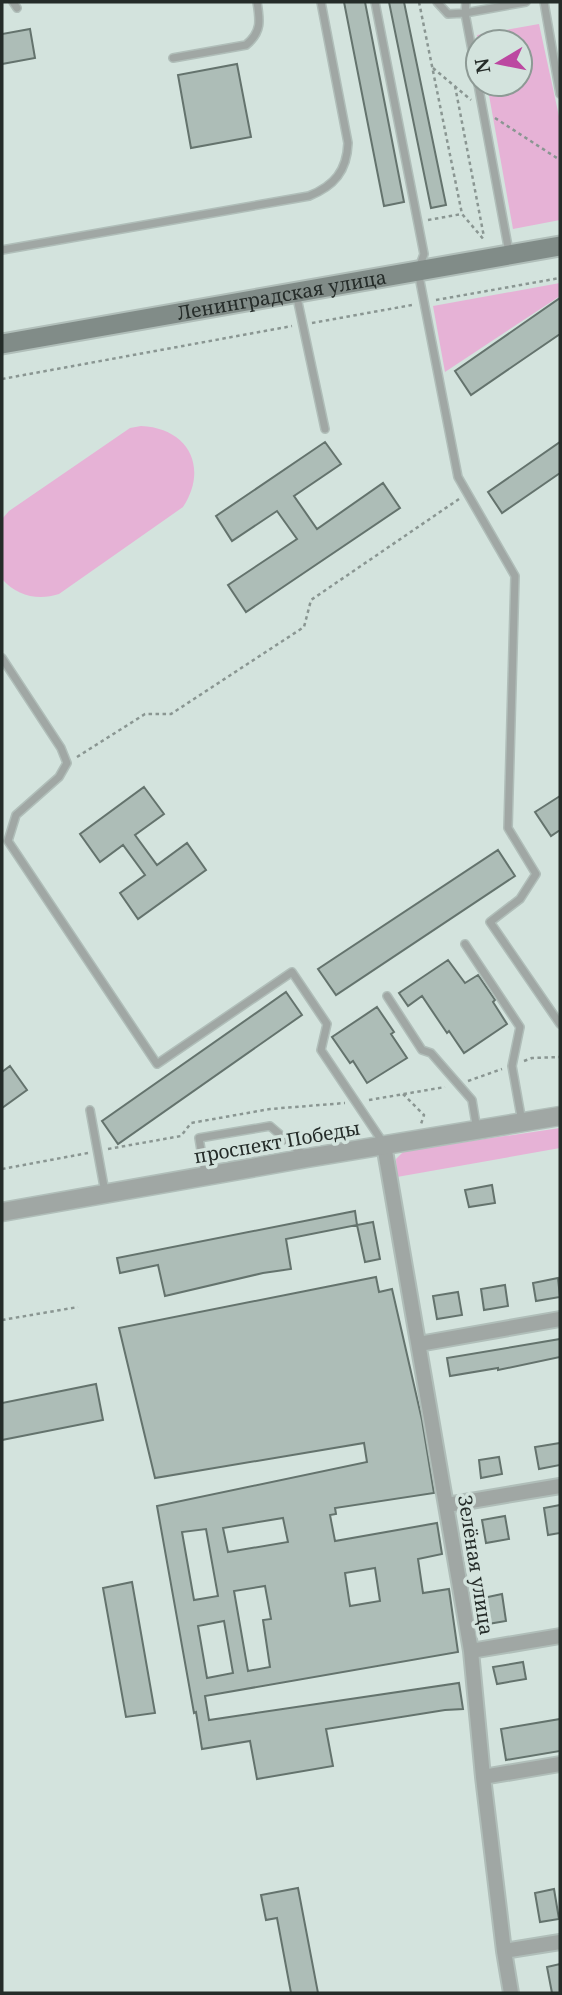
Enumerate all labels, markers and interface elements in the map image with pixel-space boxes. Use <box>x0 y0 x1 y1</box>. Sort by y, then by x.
north arrow <box>464 28 534 98</box>
text: N <box>468 56 496 76</box>
street label: Ленинградская улица <box>175 264 388 326</box>
street label: проспект Победы <box>192 1115 362 1169</box>
street label: Зелёная улица <box>452 1493 500 1637</box>

